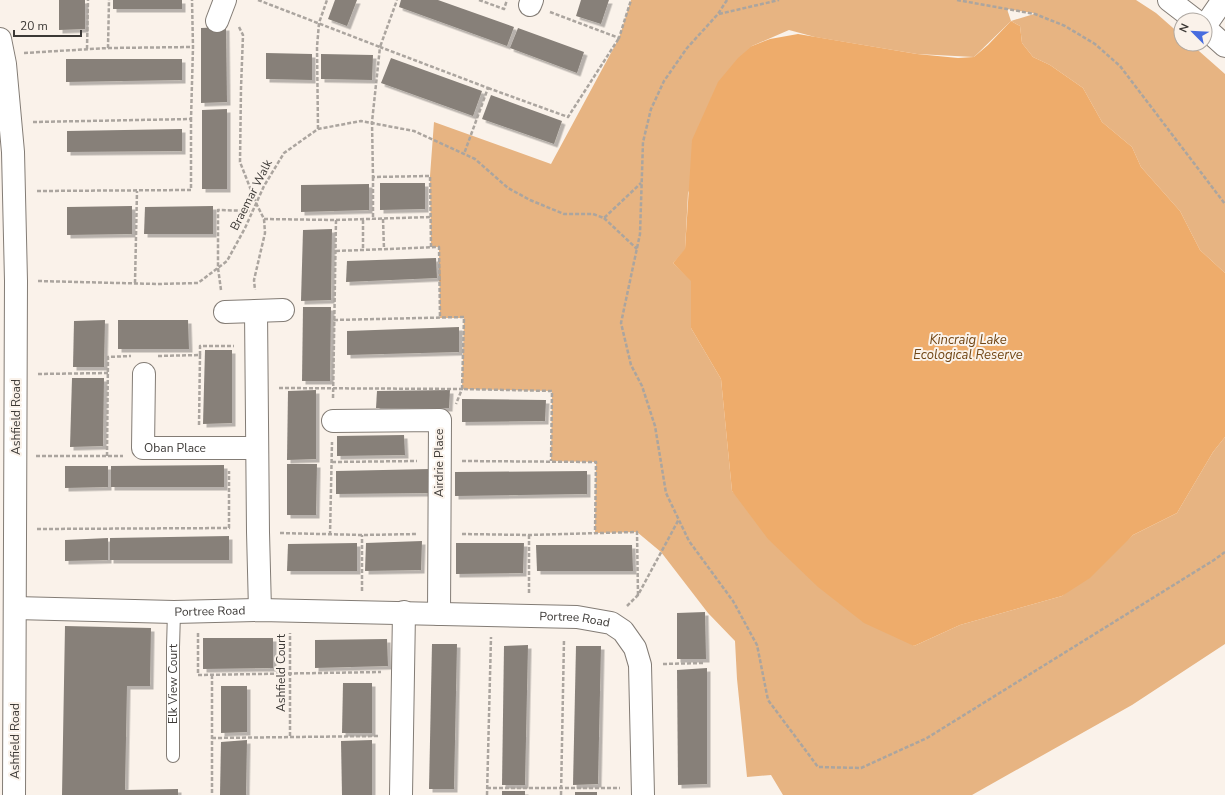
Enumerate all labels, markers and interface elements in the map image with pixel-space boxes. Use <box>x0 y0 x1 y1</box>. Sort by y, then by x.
scale bar <box>14 12 81 38</box>
north arrow <box>1173 12 1213 52</box>
text: 20 m <box>20 18 48 34</box>
text: N <box>1176 21 1193 35</box>
street label: Braemar Walk <box>226 156 276 233</box>
water label: Kincraig Lake Ecological Reserve <box>913 331 1023 364</box>
street label: Ashfield Road <box>8 379 24 455</box>
street label: Airdrie Place <box>431 429 447 497</box>
street label: Oban Place <box>144 440 206 456</box>
street label: Portree Road <box>174 602 246 620</box>
street label: Portree Road <box>539 608 611 631</box>
street label: Ashfield Court <box>273 633 289 712</box>
street label: Elk View Court <box>165 643 181 724</box>
street label: Ashfield Road <box>7 703 23 779</box>

